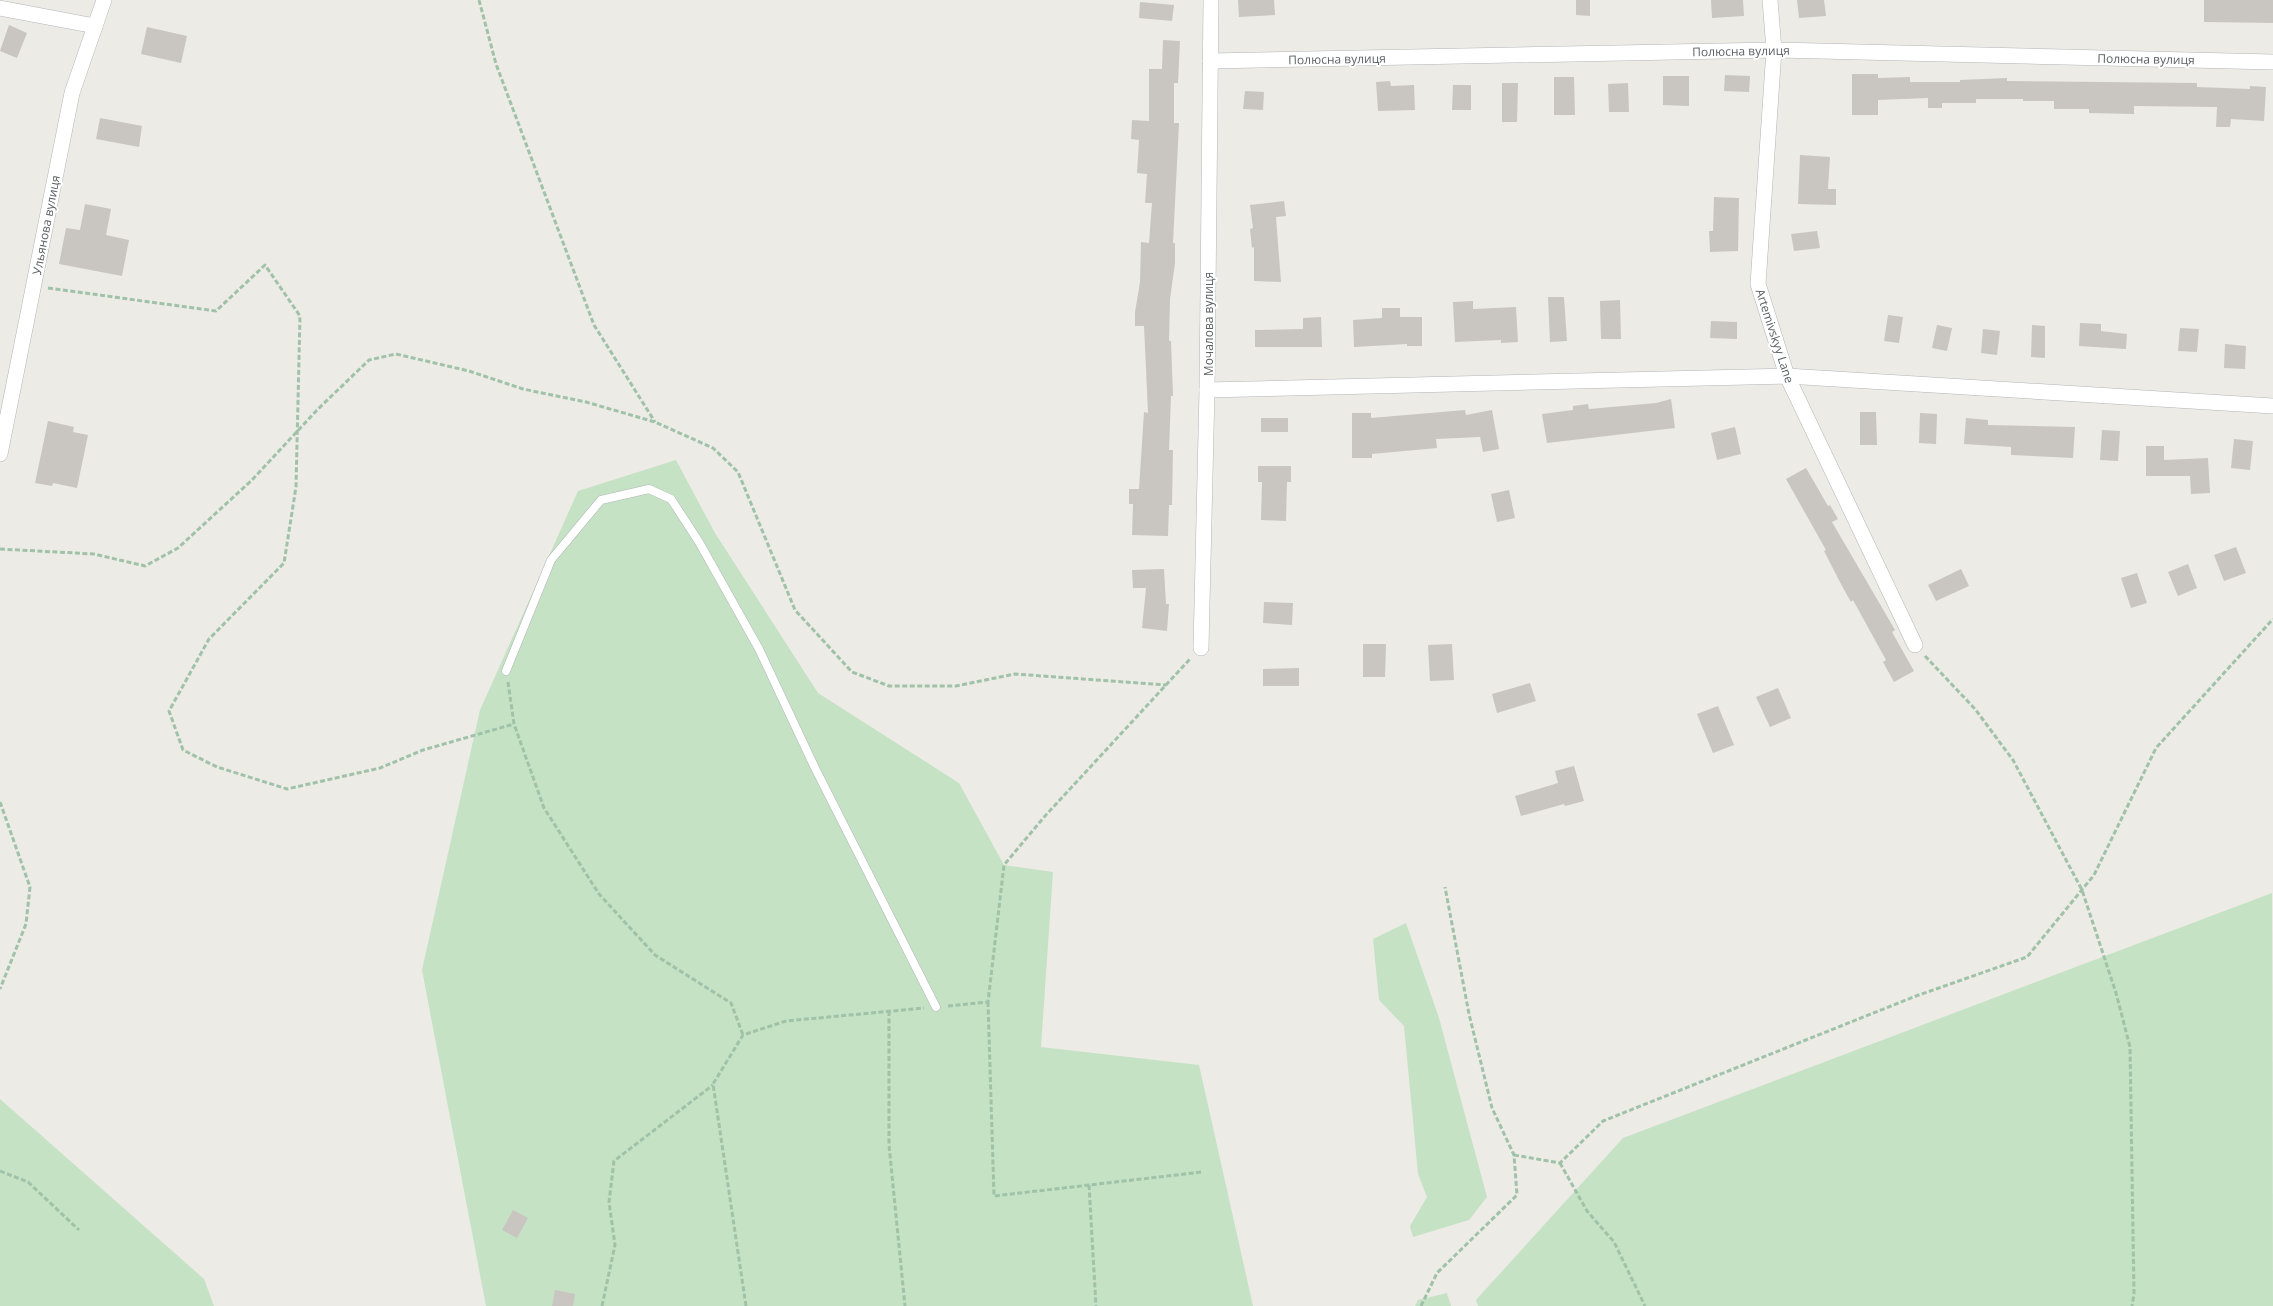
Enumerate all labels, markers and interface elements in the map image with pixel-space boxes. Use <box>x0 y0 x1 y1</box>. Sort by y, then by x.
street label: Полюсна вулиця <box>1692 42 1790 60</box>
street label: Полюсна вулиця <box>1288 50 1386 68</box>
street label: Полюсна вулиця <box>2097 50 2195 68</box>
street label: Ульянова вулиця <box>28 174 64 276</box>
street label: Мочалова вулиця <box>1200 272 1217 376</box>
street label: Artemivskyy Lane <box>1752 287 1798 385</box>

